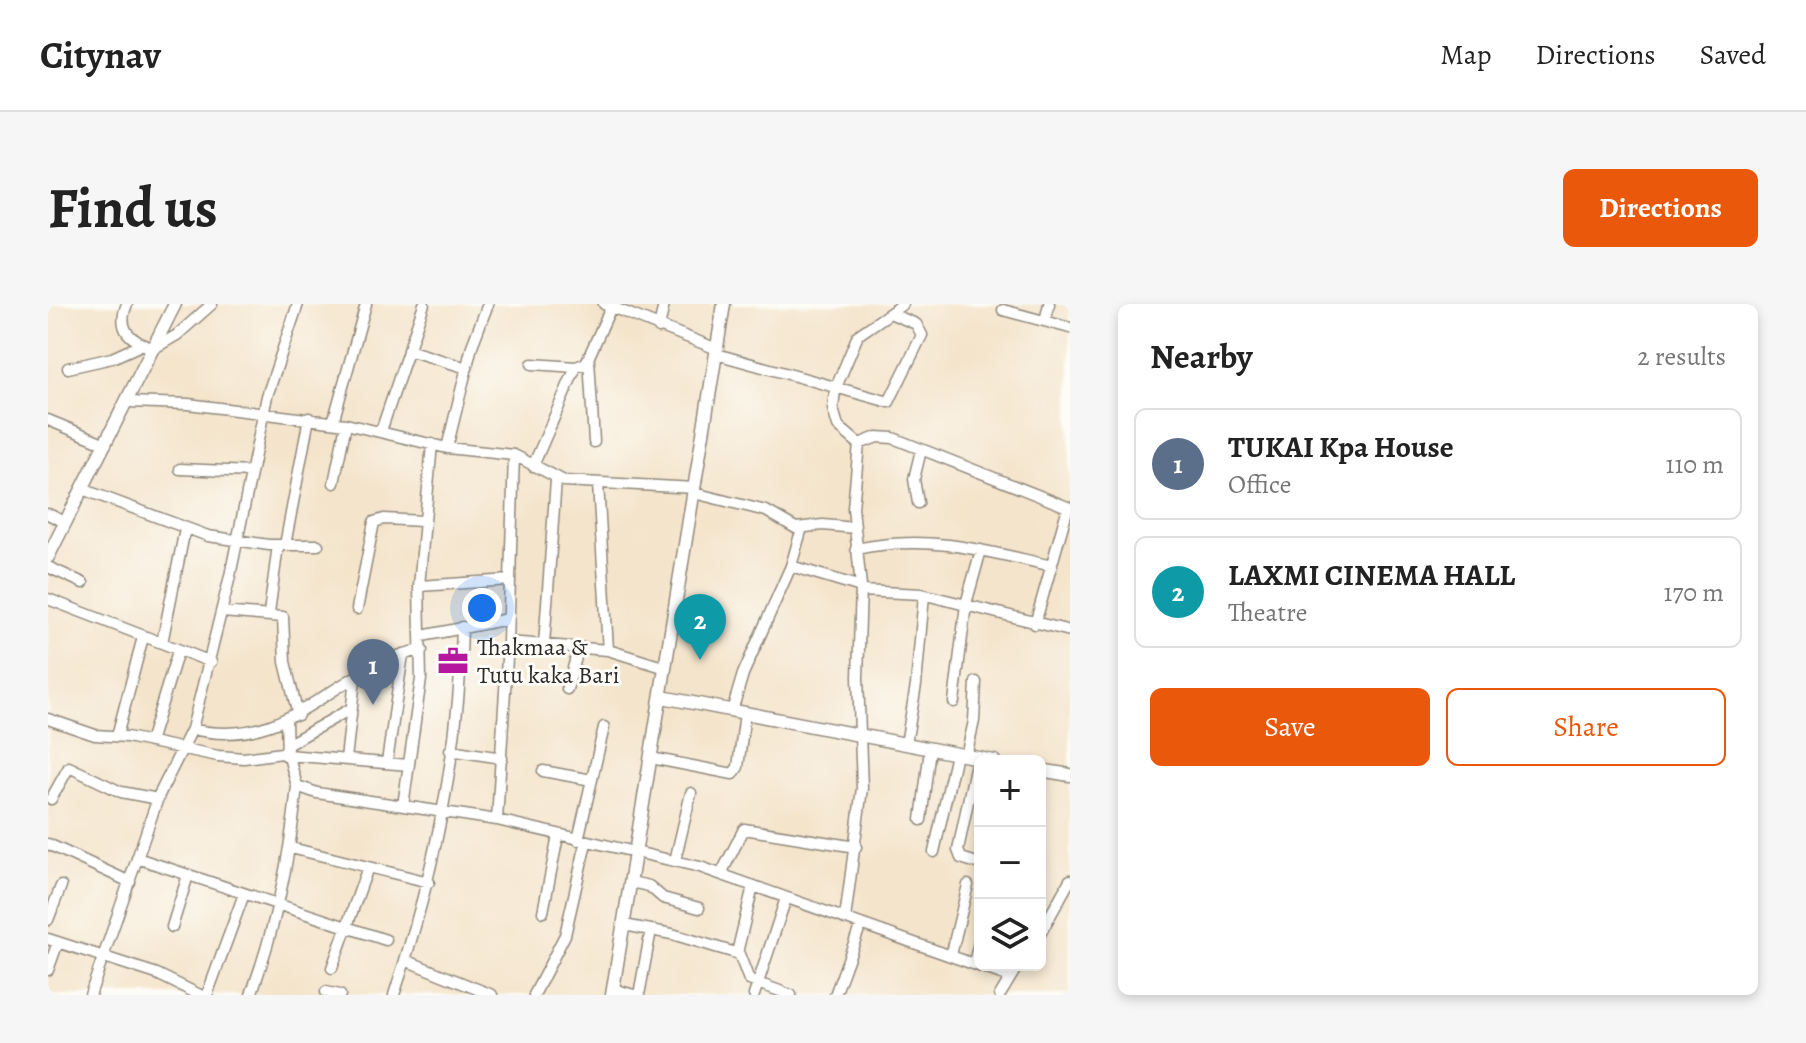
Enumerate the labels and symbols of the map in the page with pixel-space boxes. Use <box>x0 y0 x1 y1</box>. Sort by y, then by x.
your location <box>462 588 502 628</box>
pin: 2 <box>674 594 726 660</box>
place label: Thakmaa & Tutu kaka Bari <box>477 631 620 691</box>
pin: 1 <box>347 639 399 705</box>
office icon: Thakmaa & Tutu kaka Bari <box>436 644 470 678</box>

